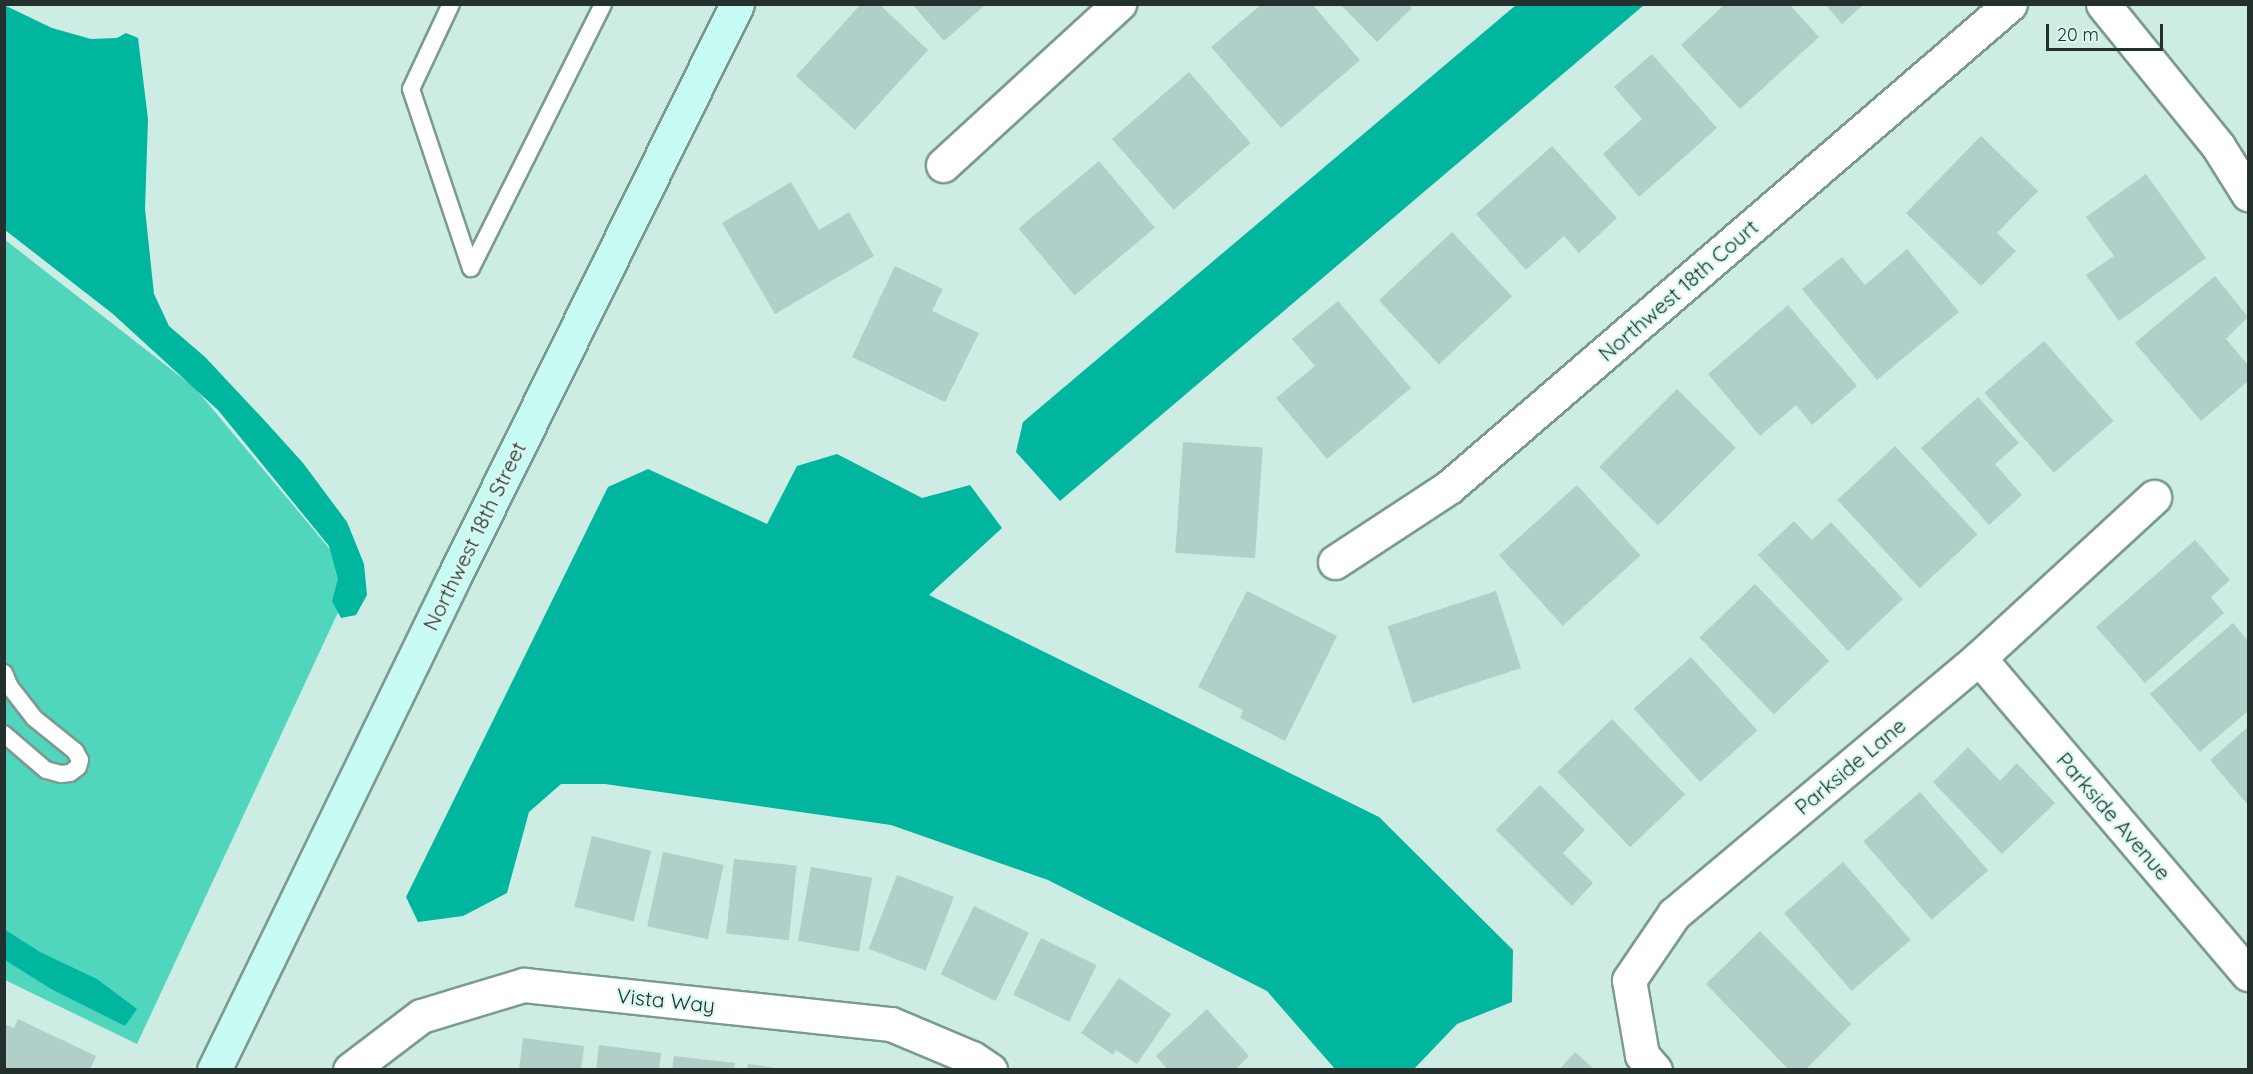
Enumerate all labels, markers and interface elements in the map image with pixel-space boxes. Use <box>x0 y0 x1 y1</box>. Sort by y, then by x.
scale bar <box>2049 12 2166 50</box>
text: 20 m <box>2057 23 2099 46</box>
street label: Northwest 18th Court <box>1593 214 1763 366</box>
street label: Northwest 18th Street <box>417 438 531 634</box>
street label: Parkside Lane <box>1789 712 1911 820</box>
street label: Parkside Avenue <box>2052 747 2176 885</box>
street label: Vista Way <box>616 982 716 1018</box>

